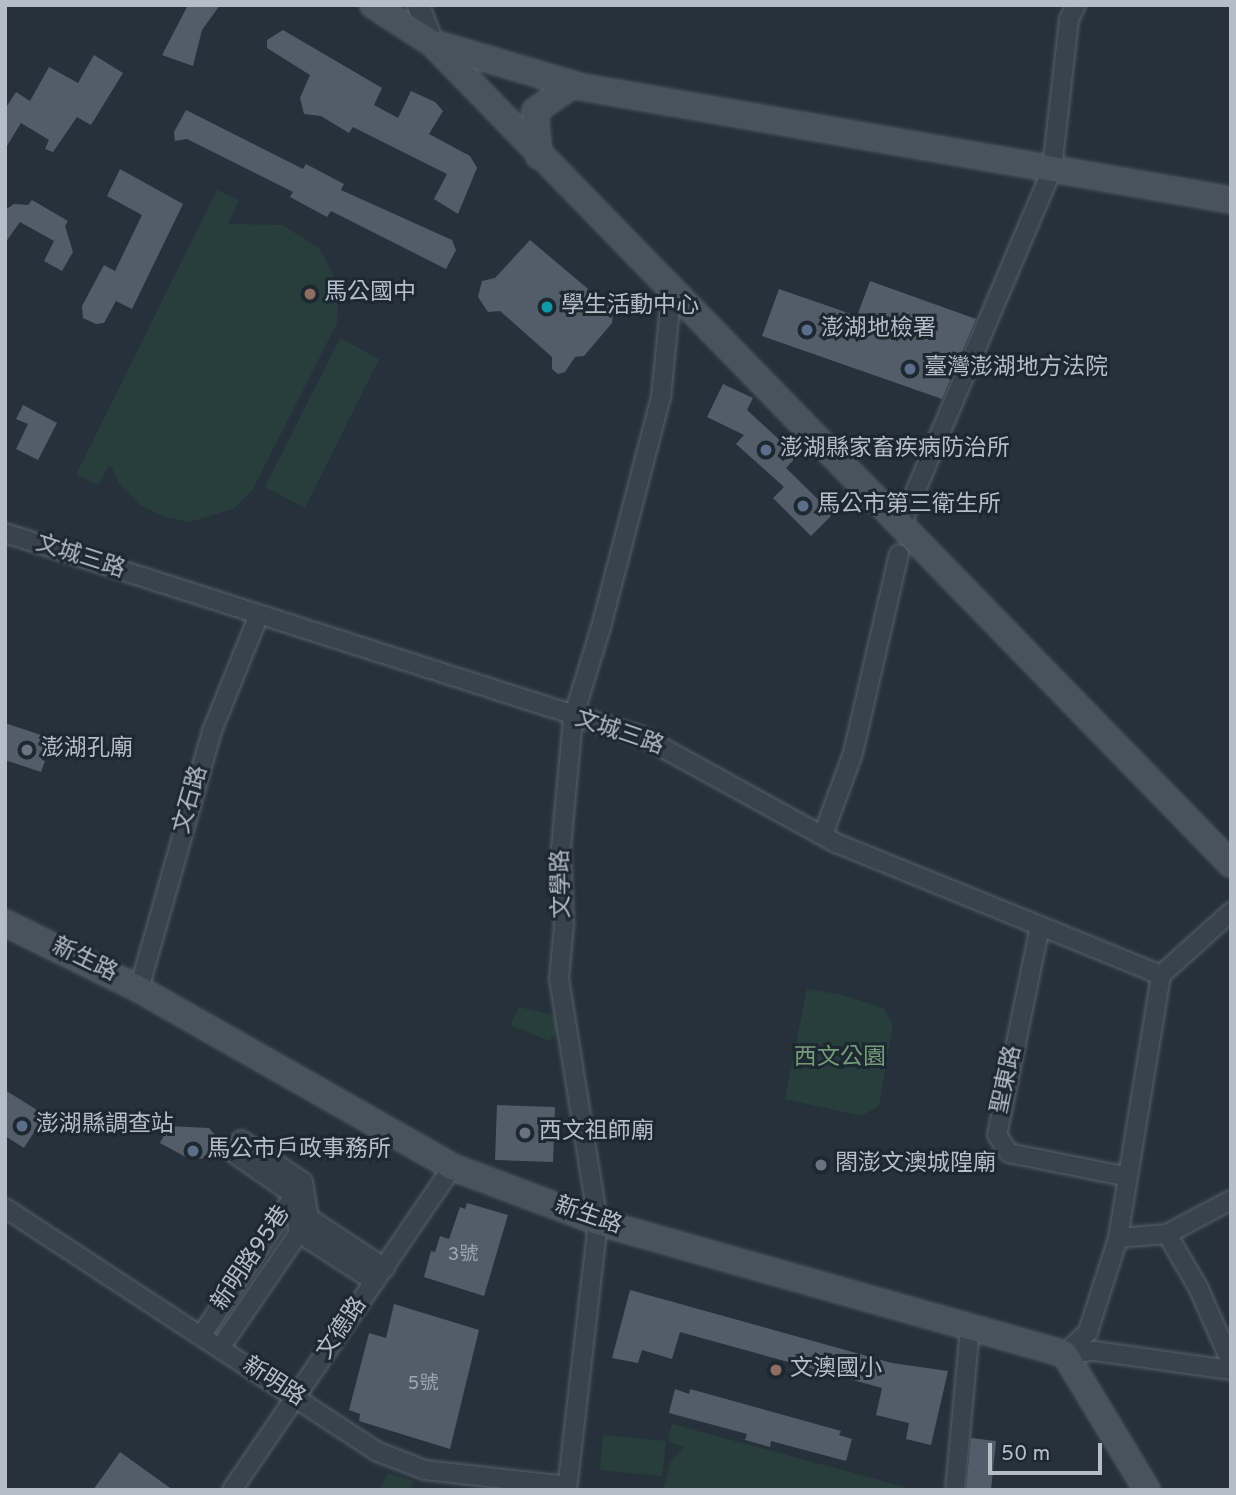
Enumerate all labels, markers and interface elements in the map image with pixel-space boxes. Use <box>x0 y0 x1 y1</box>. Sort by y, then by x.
place label: 馬公國中 <box>324 280 416 308</box>
marker: 馬公國中 <box>302 286 318 302</box>
place label: 學生活動中心 <box>561 293 699 321</box>
marker: 學生活動中心 <box>539 299 555 315</box>
place label: 澎湖地檢署 <box>821 316 936 344</box>
marker: 澎湖地檢署 <box>799 322 815 338</box>
place label: 臺灣澎湖地方法院 <box>924 355 1108 383</box>
marker: 臺灣澎湖地方法院 <box>902 361 918 377</box>
place label: 澎湖縣家畜疾病防治所 <box>780 436 1010 464</box>
marker: 澎湖縣家畜疾病防治所 <box>758 442 774 458</box>
place label: 馬公市第三衛生所 <box>817 492 1001 520</box>
marker: 馬公市第三衛生所 <box>795 498 811 514</box>
street label: 文城三路 <box>32 531 128 585</box>
street label: 文城三路 <box>571 706 667 762</box>
place label: 澎湖孔廟 <box>41 736 133 764</box>
marker: 澎湖孔廟 <box>19 742 35 758</box>
street label: 文石路 <box>169 763 215 837</box>
street label: 文學路 <box>549 849 577 919</box>
street label: 新生路 <box>47 933 121 989</box>
street label: 聖東路 <box>987 1043 1029 1117</box>
park label: 西文公園 <box>794 1045 886 1073</box>
place label: 澎湖縣調查站 <box>36 1112 174 1140</box>
marker: 澎湖縣調查站 <box>14 1118 30 1134</box>
place label: 西文祖師廟 <box>539 1119 654 1147</box>
marker: 西文祖師廟 <box>517 1125 533 1141</box>
place label: 馬公市戶政事務所 <box>207 1137 391 1165</box>
marker: 馬公市戶政事務所 <box>185 1143 201 1159</box>
place label: 閤澎文澳城隍廟 <box>835 1151 996 1179</box>
marker: 閤澎文澳城隍廟 <box>813 1157 829 1173</box>
street label: 新生路 <box>551 1193 625 1241</box>
street label: 新明路95巷 <box>207 1202 297 1316</box>
house number: 3號 <box>448 1245 478 1267</box>
street label: 文德路 <box>312 1293 374 1365</box>
street label: 新明路 <box>237 1353 309 1413</box>
place label: 文澳國小 <box>790 1356 882 1384</box>
marker: 文澳國小 <box>768 1362 784 1378</box>
house number: 5號 <box>408 1374 438 1396</box>
scale bar <box>991 1428 1105 1472</box>
text: 50 m <box>1001 1441 1050 1468</box>

